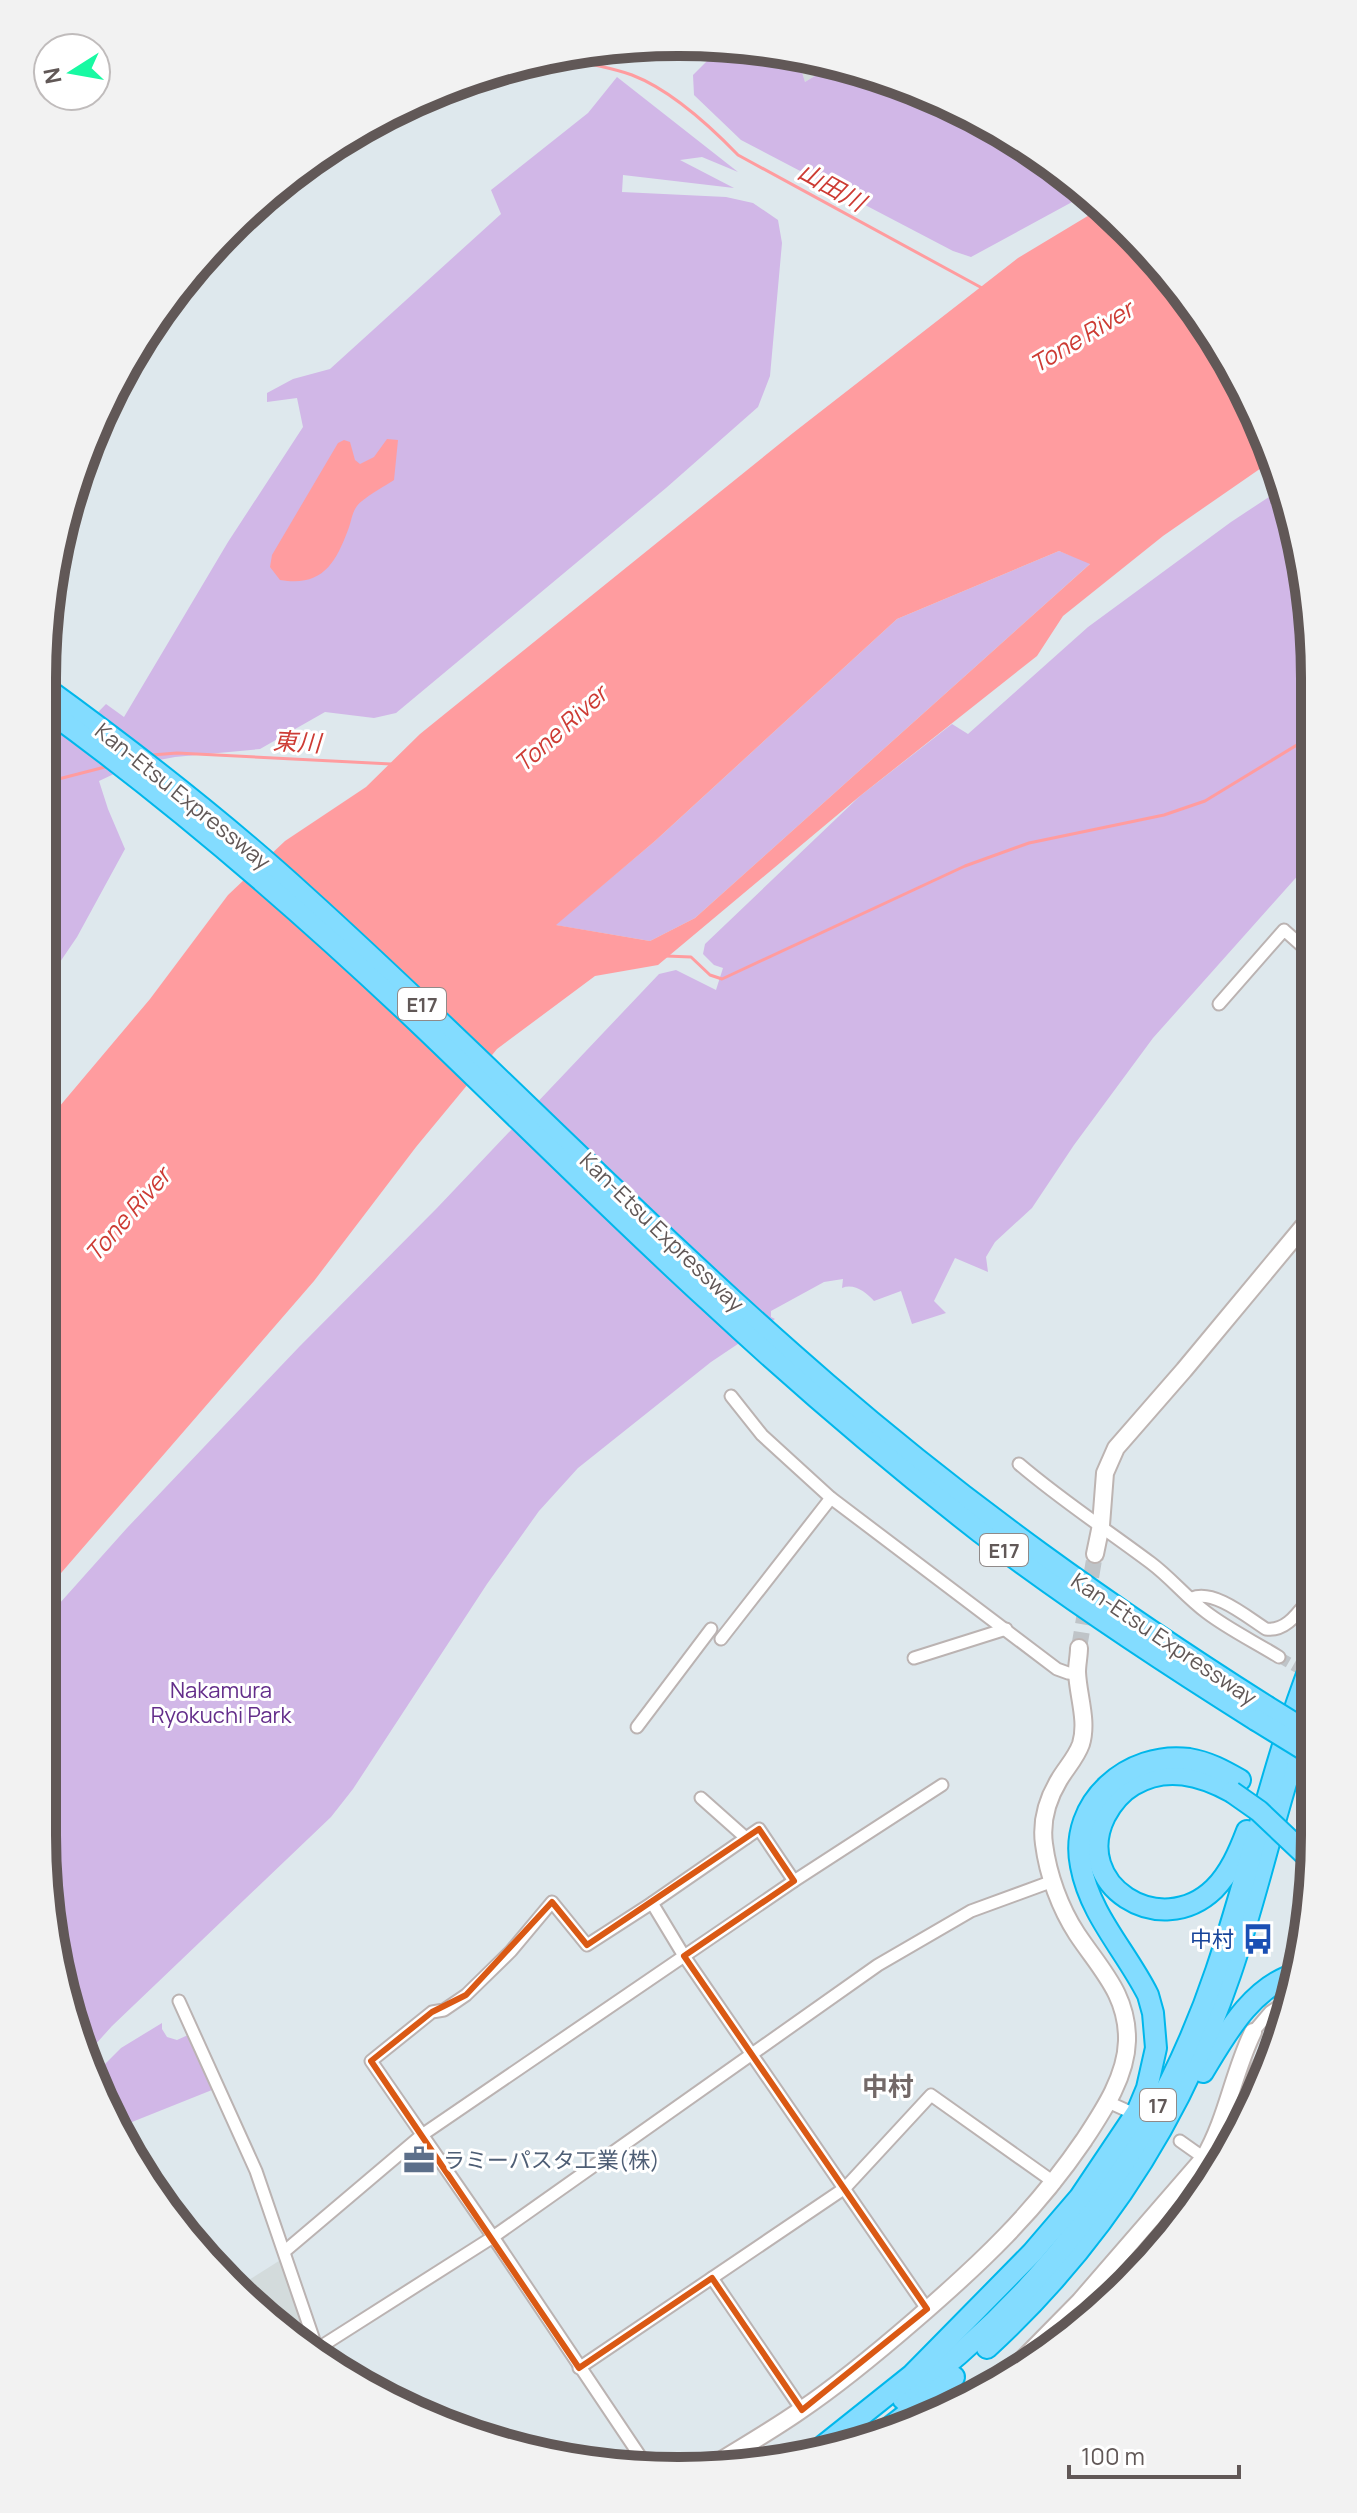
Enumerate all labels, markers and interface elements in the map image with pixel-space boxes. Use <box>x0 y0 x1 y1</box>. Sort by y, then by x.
north arrow <box>32 32 112 112</box>
text: N <box>36 65 69 86</box>
water label: 山田川 <box>793 154 874 219</box>
water label: Tone River <box>1023 291 1142 380</box>
water label: Tone River <box>506 675 616 779</box>
street label: Kan-Etsu Expressway <box>89 716 277 876</box>
water label: 東川 <box>272 723 325 759</box>
road number: E17 <box>398 988 446 1020</box>
street label: Kan-Etsu Expressway <box>573 1146 751 1319</box>
water label: Tone River <box>77 1157 179 1268</box>
road number: E17 <box>980 1534 1028 1566</box>
street label: Kan-Etsu Expressway <box>1065 1566 1263 1713</box>
park label: Nakamura Ryokuchi Park <box>151 1675 292 1730</box>
bus stop icon: 中村 <box>1241 1922 1275 1956</box>
place label: 中村 <box>1190 1924 1234 1954</box>
district label: 中村 <box>862 2068 914 2104</box>
road number: 17 <box>1140 2089 1176 2121</box>
office icon: ラミーパスタ工業(株) <box>402 2143 436 2177</box>
place label: ラミーパスタ工業(株) <box>443 2145 660 2175</box>
scale bar <box>1069 2429 1239 2479</box>
text: 100 m <box>1081 2439 1145 2472</box>

